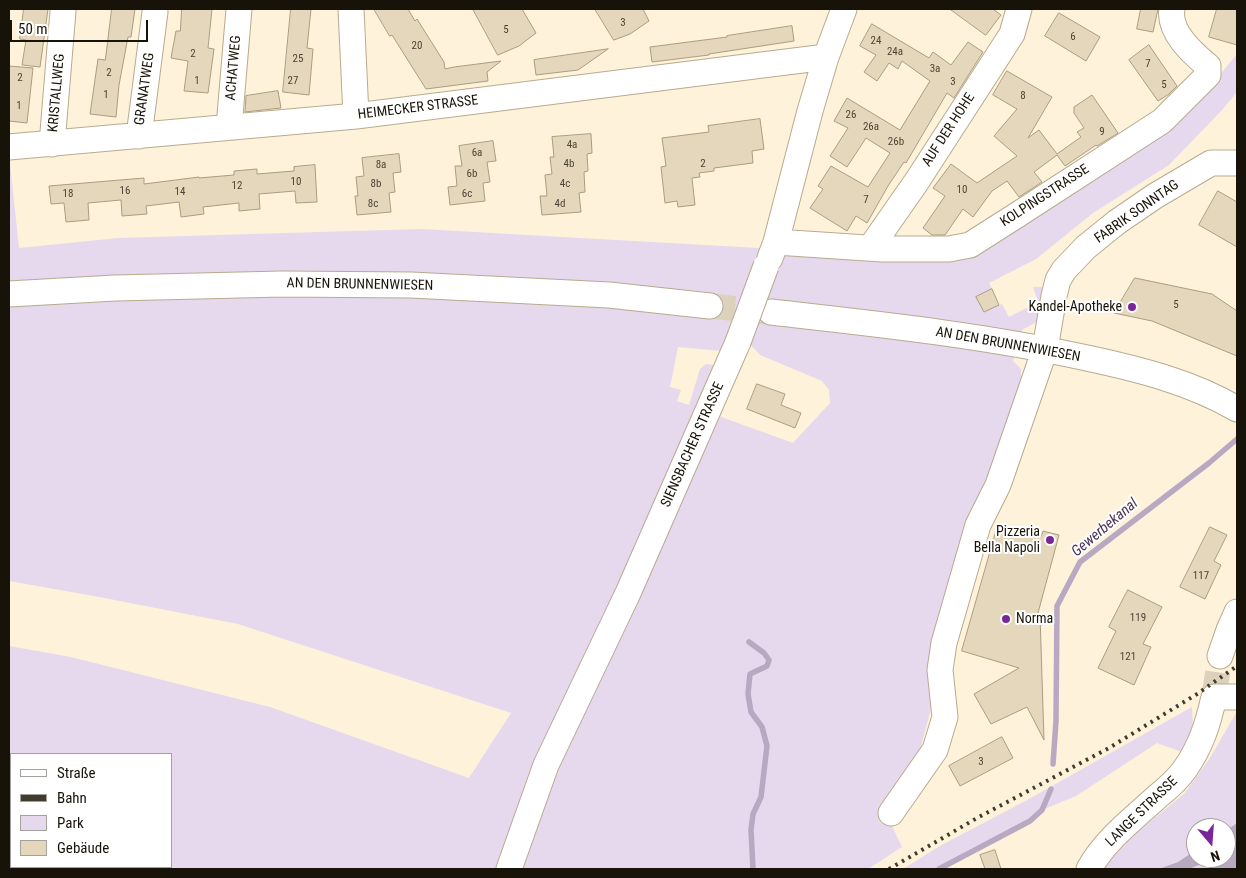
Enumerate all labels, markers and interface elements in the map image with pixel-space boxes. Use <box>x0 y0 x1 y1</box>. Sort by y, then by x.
scale bar <box>12 10 150 42</box>
house number: 3 <box>620 16 626 30</box>
text: 50 m <box>18 20 48 38</box>
house number: 5 <box>503 23 509 37</box>
house number: 6 <box>1070 30 1076 44</box>
house number: 24 <box>871 34 881 48</box>
street label: ACHATWEG <box>223 35 245 101</box>
house number: 20 <box>412 39 422 53</box>
house number: 24a <box>887 45 903 59</box>
house number: 2 <box>190 47 196 61</box>
street label: GRANATWEG <box>132 52 158 126</box>
house number: 25 <box>293 52 303 66</box>
street label: KRISTALLWEG <box>45 53 69 133</box>
house number: 7 <box>1145 57 1151 71</box>
house number: 3a <box>930 62 940 76</box>
house number: 2 <box>106 66 112 80</box>
house number: 2 <box>17 71 23 85</box>
house number: 1 <box>194 74 200 88</box>
house number: 27 <box>288 74 298 88</box>
house number: 3 <box>950 75 956 89</box>
house number: 5 <box>1161 78 1167 92</box>
house number: 1 <box>103 88 109 102</box>
house number: 8 <box>1020 89 1026 103</box>
street label: AUF DER HOHE <box>919 90 979 170</box>
street label: HEIMECKER STRASSE <box>357 92 479 124</box>
house number: 1 <box>16 99 22 113</box>
house number: 26 <box>846 108 856 122</box>
house number: 26a <box>863 120 879 134</box>
house number: 9 <box>1099 125 1105 139</box>
house number: 26b <box>888 135 904 149</box>
house number: 4a <box>567 138 577 152</box>
house number: 6a <box>472 146 482 160</box>
house number: 4b <box>564 157 574 171</box>
house number: 2 <box>700 157 706 171</box>
house number: 8a <box>376 158 386 172</box>
street label: KOLPINGSTRASSE <box>998 161 1092 231</box>
house number: 6b <box>467 167 477 181</box>
house number: 10 <box>291 175 301 189</box>
house number: 8b <box>371 177 381 191</box>
house number: 4c <box>560 177 570 191</box>
street label: FABRIK SONNTAG <box>1092 177 1182 247</box>
house number: 12 <box>232 179 242 193</box>
house number: 10 <box>957 183 967 197</box>
house number: 16 <box>120 184 130 198</box>
house number: 14 <box>175 185 185 199</box>
house number: 18 <box>63 187 73 201</box>
house number: 6c <box>462 187 472 201</box>
house number: 7 <box>863 193 869 207</box>
house number: 8c <box>368 197 378 211</box>
house number: 4d <box>555 197 565 211</box>
street label: AN DEN BRUNNENWIESEN <box>286 275 434 295</box>
house number: 5 <box>1173 298 1179 312</box>
place label: Kandel-Apotheke <box>1028 299 1122 315</box>
marker: Kandel-Apotheke <box>1126 301 1138 313</box>
street label: AN DEN BRUNNENWIESEN <box>934 324 1082 366</box>
street label: SIENSBACHER STRASSE <box>658 380 728 510</box>
water label: Gewerbekanal <box>1068 495 1142 561</box>
place label: Pizzeria Bella Napoli <box>974 524 1040 556</box>
marker: Pizzeria Bella Napoli <box>1044 534 1056 546</box>
house number: 117 <box>1193 569 1209 583</box>
place label: Norma <box>1016 611 1053 627</box>
house number: 119 <box>1130 611 1146 625</box>
marker: Norma <box>1000 613 1012 625</box>
house number: 121 <box>1120 650 1136 664</box>
legend <box>10 753 172 868</box>
house number: 3 <box>978 755 984 769</box>
text: Straße <box>57 764 96 782</box>
street label: LANGE STRASSE <box>1103 773 1181 851</box>
text: Bahn <box>57 789 87 807</box>
text: Park <box>57 814 84 832</box>
north arrow <box>1186 818 1236 868</box>
text: Gebäude <box>57 839 109 857</box>
text: N <box>1209 847 1222 865</box>

